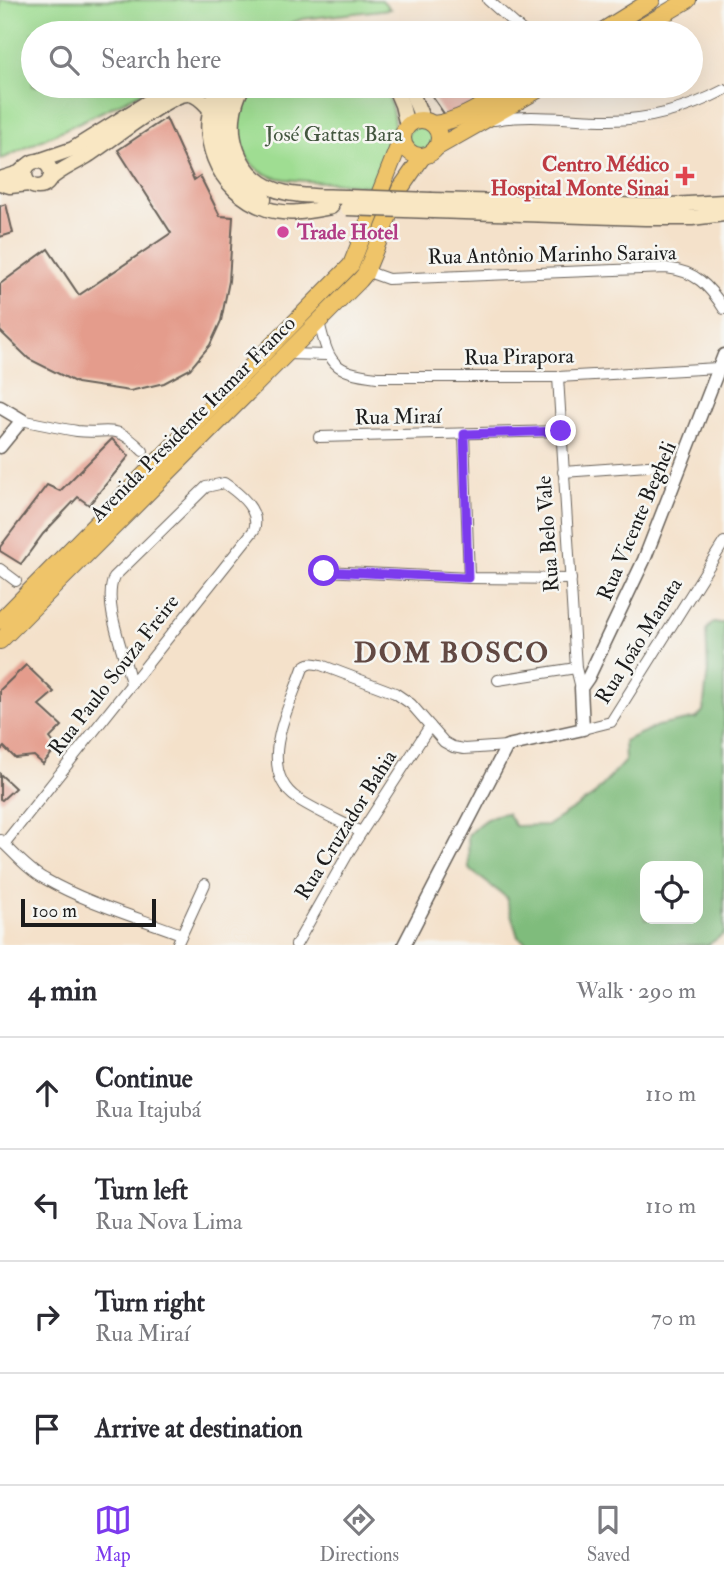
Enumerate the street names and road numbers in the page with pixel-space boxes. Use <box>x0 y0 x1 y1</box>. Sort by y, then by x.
street label: Rua Antônio Marinho Saraiva <box>427 239 677 271</box>
street label: Avenida Presidente Itamar Franco <box>84 310 302 528</box>
street label: Rua Pirapora <box>464 343 575 371</box>
street label: Rua Miraí <box>354 403 443 431</box>
street label: Rua Vicente Begheli <box>591 437 683 605</box>
street label: Rua Belo Vale <box>530 475 566 593</box>
street label: Rua João Manata <box>589 573 689 709</box>
street label: Rua Paulo Souza Freire <box>43 589 185 761</box>
street label: Rua Cruzador Bahia <box>289 745 403 905</box>

